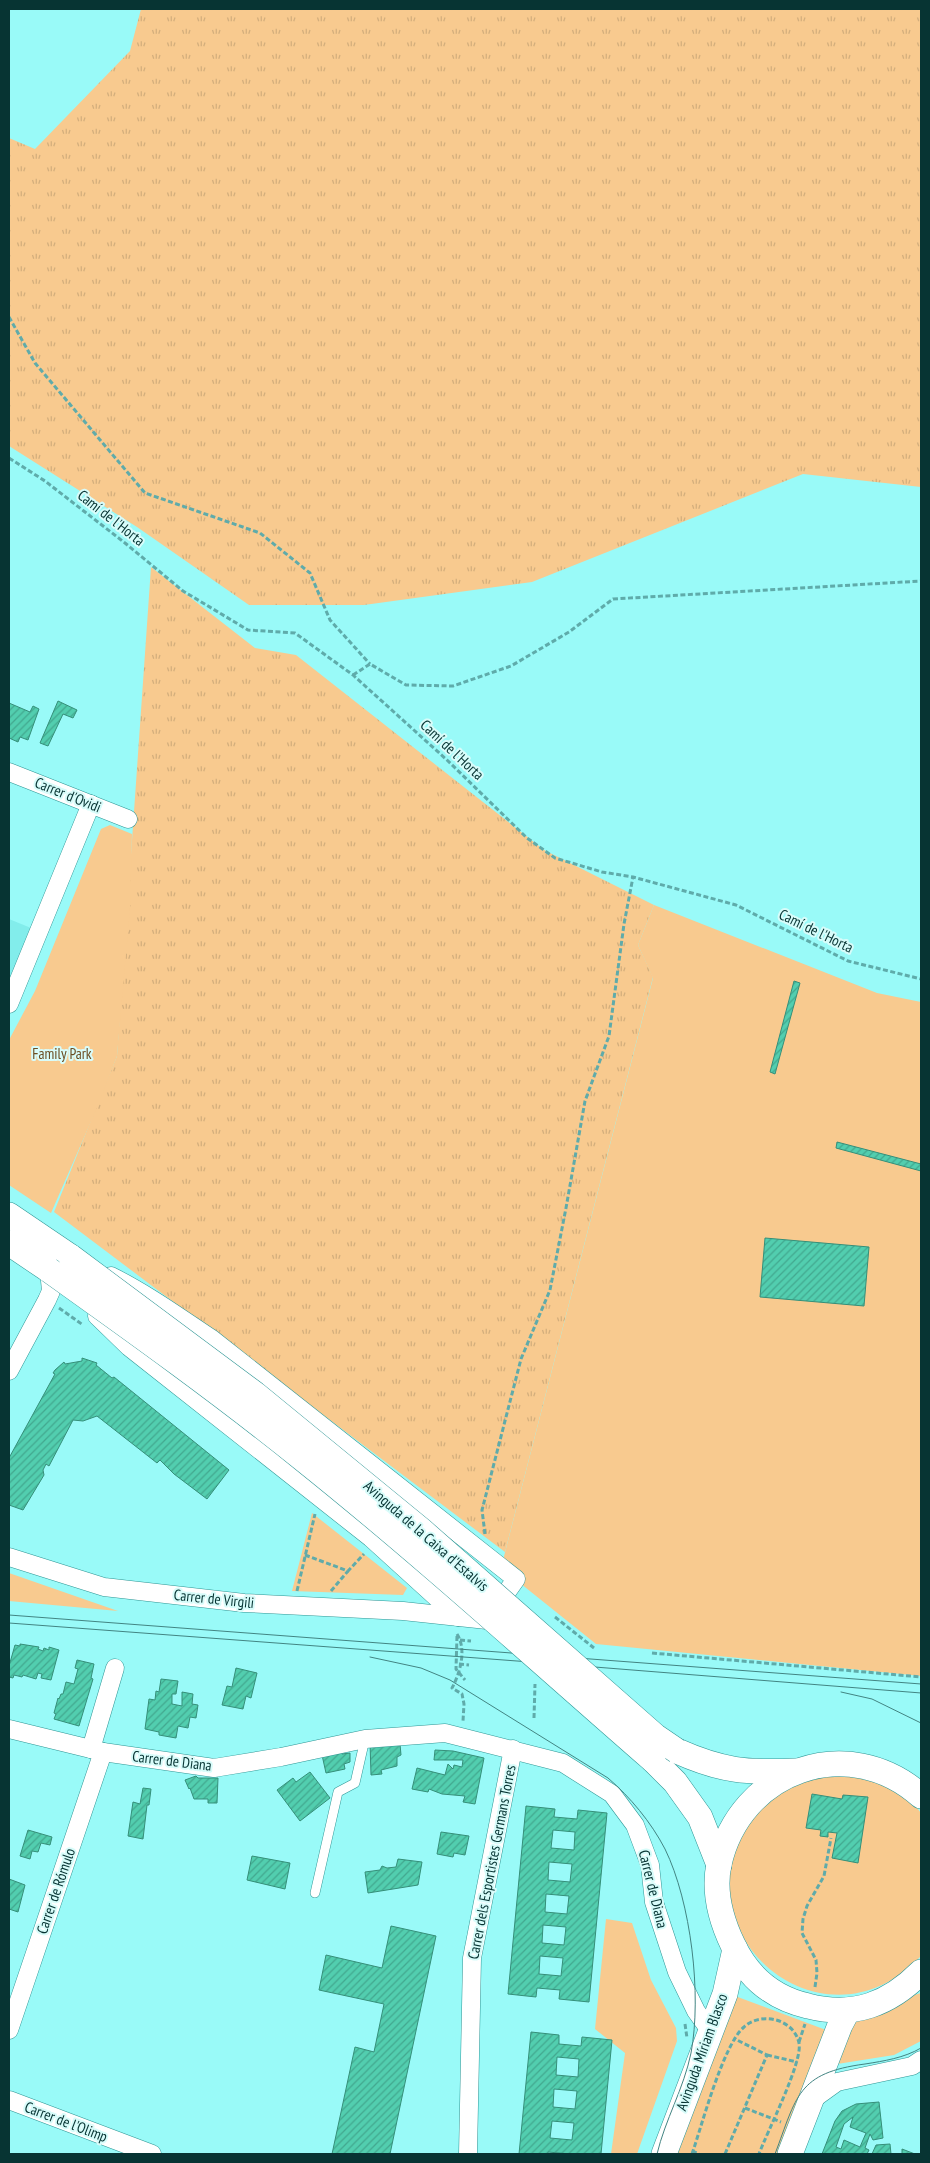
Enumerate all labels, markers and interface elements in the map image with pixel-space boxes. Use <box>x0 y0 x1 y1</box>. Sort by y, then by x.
street label: Camí de l'Horta <box>74 485 149 550</box>
street label: Camí de l'Horta <box>417 715 488 784</box>
street label: Carrer d'Ovidi <box>32 773 104 816</box>
street label: Camí de l'Horta <box>776 904 856 957</box>
park label: Family Park <box>32 1044 92 1063</box>
street label: Avinguda de la Caixa d'Estalvis <box>360 1476 493 1595</box>
street label: Carrer de Virgili <box>173 1585 255 1612</box>
street label: Carrer de Diana <box>131 1746 213 1775</box>
street label: Carrer dels Esportistes Germans Torres <box>463 1763 520 1961</box>
street label: Carrer de Rómulo <box>32 1845 79 1936</box>
street label: Carrer de Diana <box>635 1848 672 1930</box>
street label: Avinguda Míriam Blasco <box>672 1991 732 2113</box>
street label: Carrer de l'Olimp <box>22 2097 110 2146</box>

